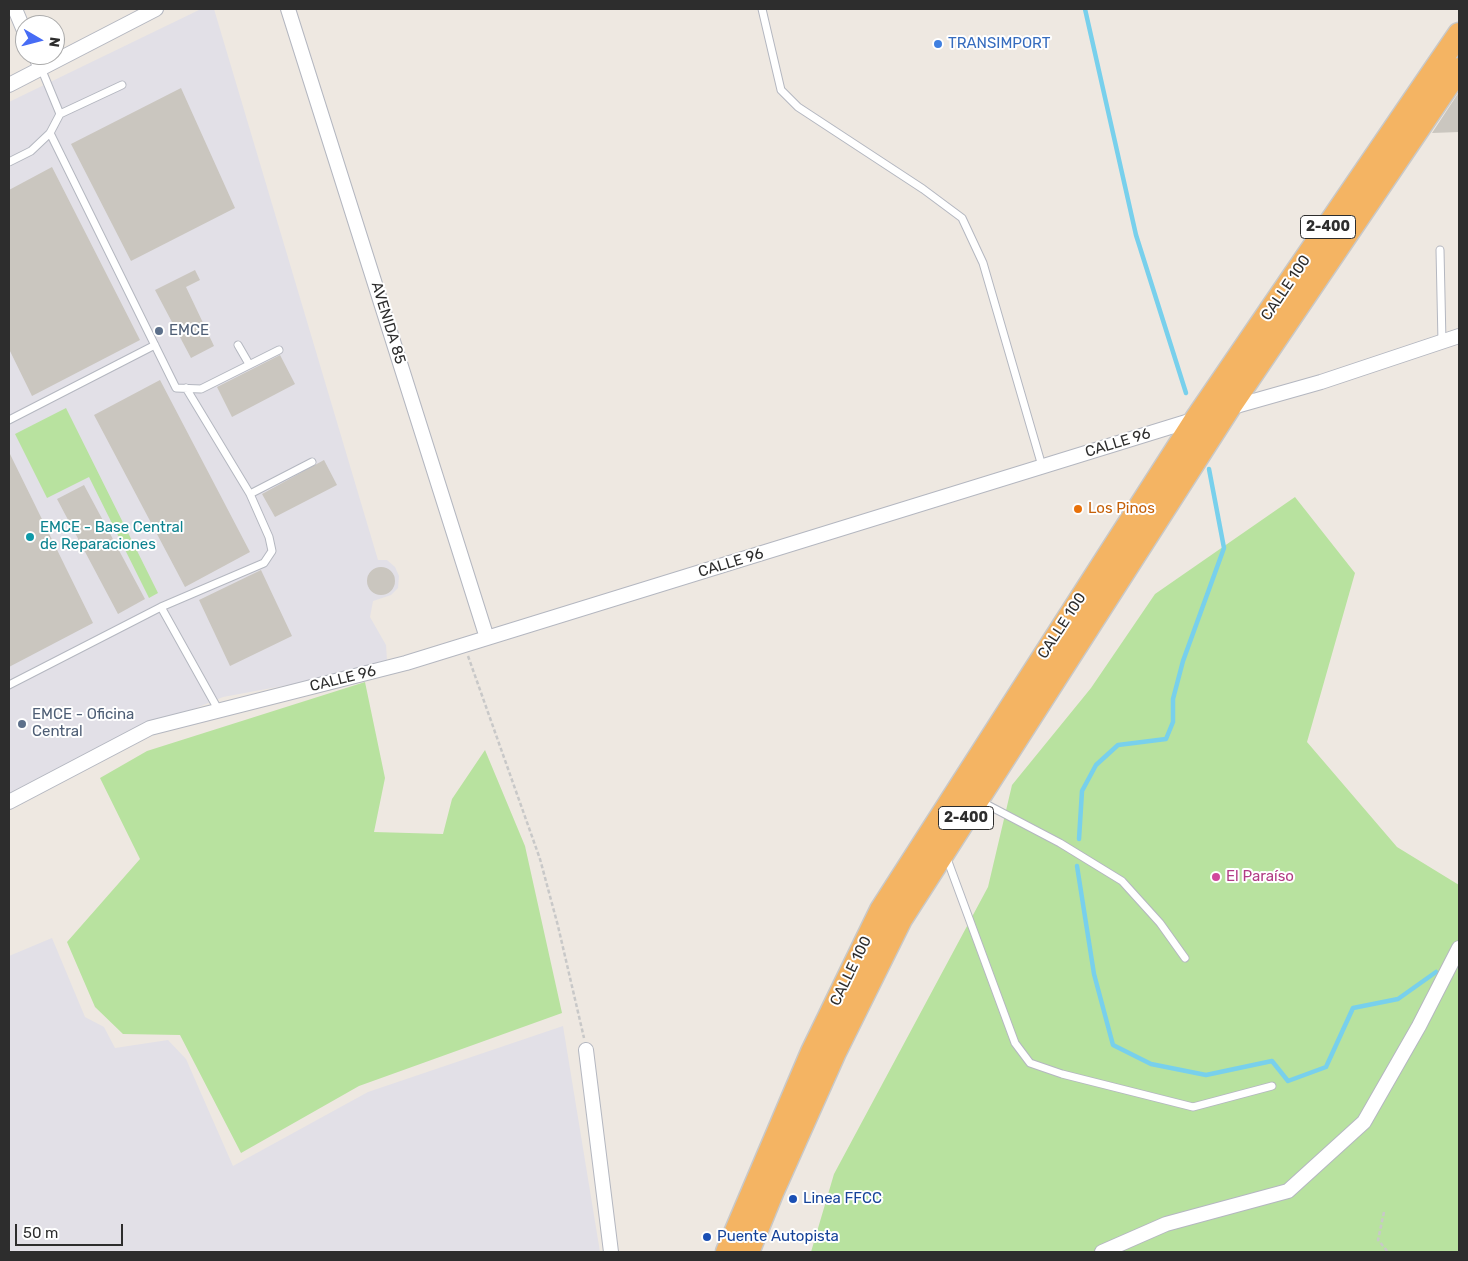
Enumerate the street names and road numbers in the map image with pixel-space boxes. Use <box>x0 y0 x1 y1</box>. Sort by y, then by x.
road number: 2-400 <box>1300 216 1356 238</box>
street label: CALLE 100 <box>1258 252 1314 324</box>
street label: AVENIDA 85 <box>367 280 409 366</box>
street label: CALLE 96 <box>1083 425 1153 461</box>
street label: CALLE 96 <box>696 545 766 581</box>
street label: CALLE 100 <box>1034 590 1090 662</box>
street label: CALLE 96 <box>308 662 378 696</box>
road number: 2-400 <box>938 806 994 830</box>
street label: CALLE 100 <box>826 933 876 1009</box>

